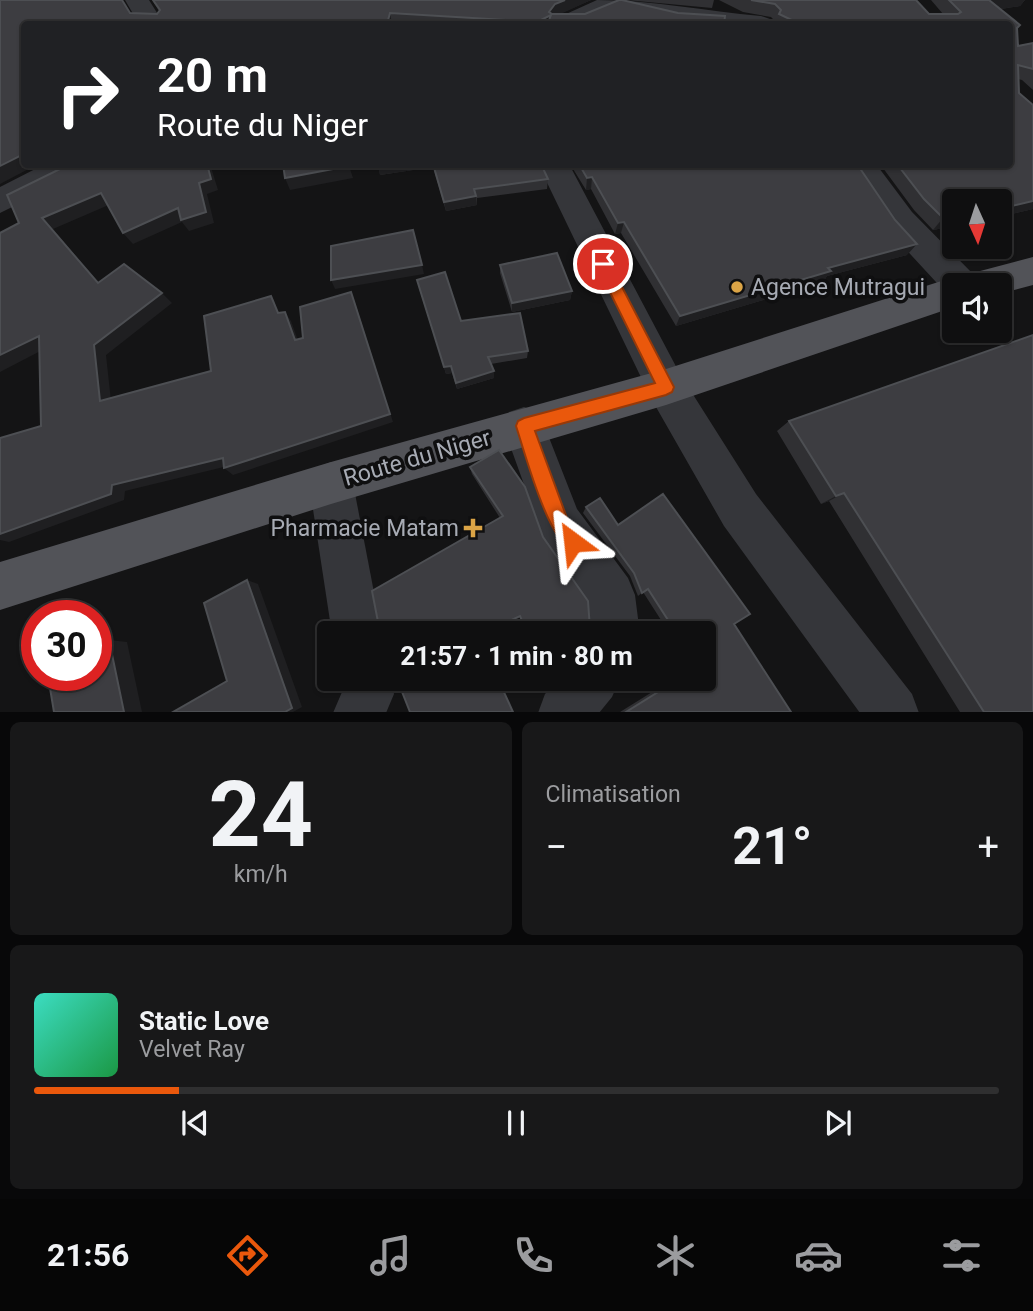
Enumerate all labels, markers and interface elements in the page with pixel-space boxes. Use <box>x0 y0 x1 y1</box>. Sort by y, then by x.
text: 20 m <box>157 47 268 104</box>
icon: right <box>42 49 133 140</box>
text: Route du Niger <box>157 106 368 144</box>
north arrow <box>942 189 1012 259</box>
map controls <box>942 189 1012 343</box>
pin <box>573 234 633 294</box>
icon: arrive <box>584 245 622 283</box>
button: sound <box>942 273 1012 343</box>
place label: Agence Mutragui <box>751 274 925 301</box>
marker: Agence Mutragui <box>729 279 745 295</box>
street label: Route du Niger <box>340 424 494 492</box>
position arrow <box>536 505 610 579</box>
place label: Pharmacie Matam <box>271 515 459 542</box>
marker: Pharmacie Matam <box>465 520 481 536</box>
speed limit sign: 30 <box>21 600 112 691</box>
text: 21:57 · 1 min · 80 m <box>400 641 633 671</box>
text: 24 <box>209 762 313 868</box>
text: Climatisation <box>546 781 681 808</box>
text: 21° <box>732 816 812 877</box>
text: − <box>546 825 567 869</box>
text: + <box>977 825 999 869</box>
text: km/h <box>234 861 288 888</box>
text: Static Love <box>139 1006 269 1036</box>
text: Velvet Ray <box>139 1036 245 1063</box>
icon: previous <box>176 1104 214 1142</box>
icon: pause <box>497 1104 535 1142</box>
icon: next <box>819 1104 857 1142</box>
icon: directions <box>223 1231 272 1280</box>
icon: music <box>366 1231 415 1280</box>
icon: phone <box>509 1231 558 1280</box>
icon: climate <box>651 1231 700 1280</box>
icon: car <box>794 1231 843 1280</box>
icon: filters <box>937 1231 986 1280</box>
text: 21:56 <box>47 1236 129 1274</box>

